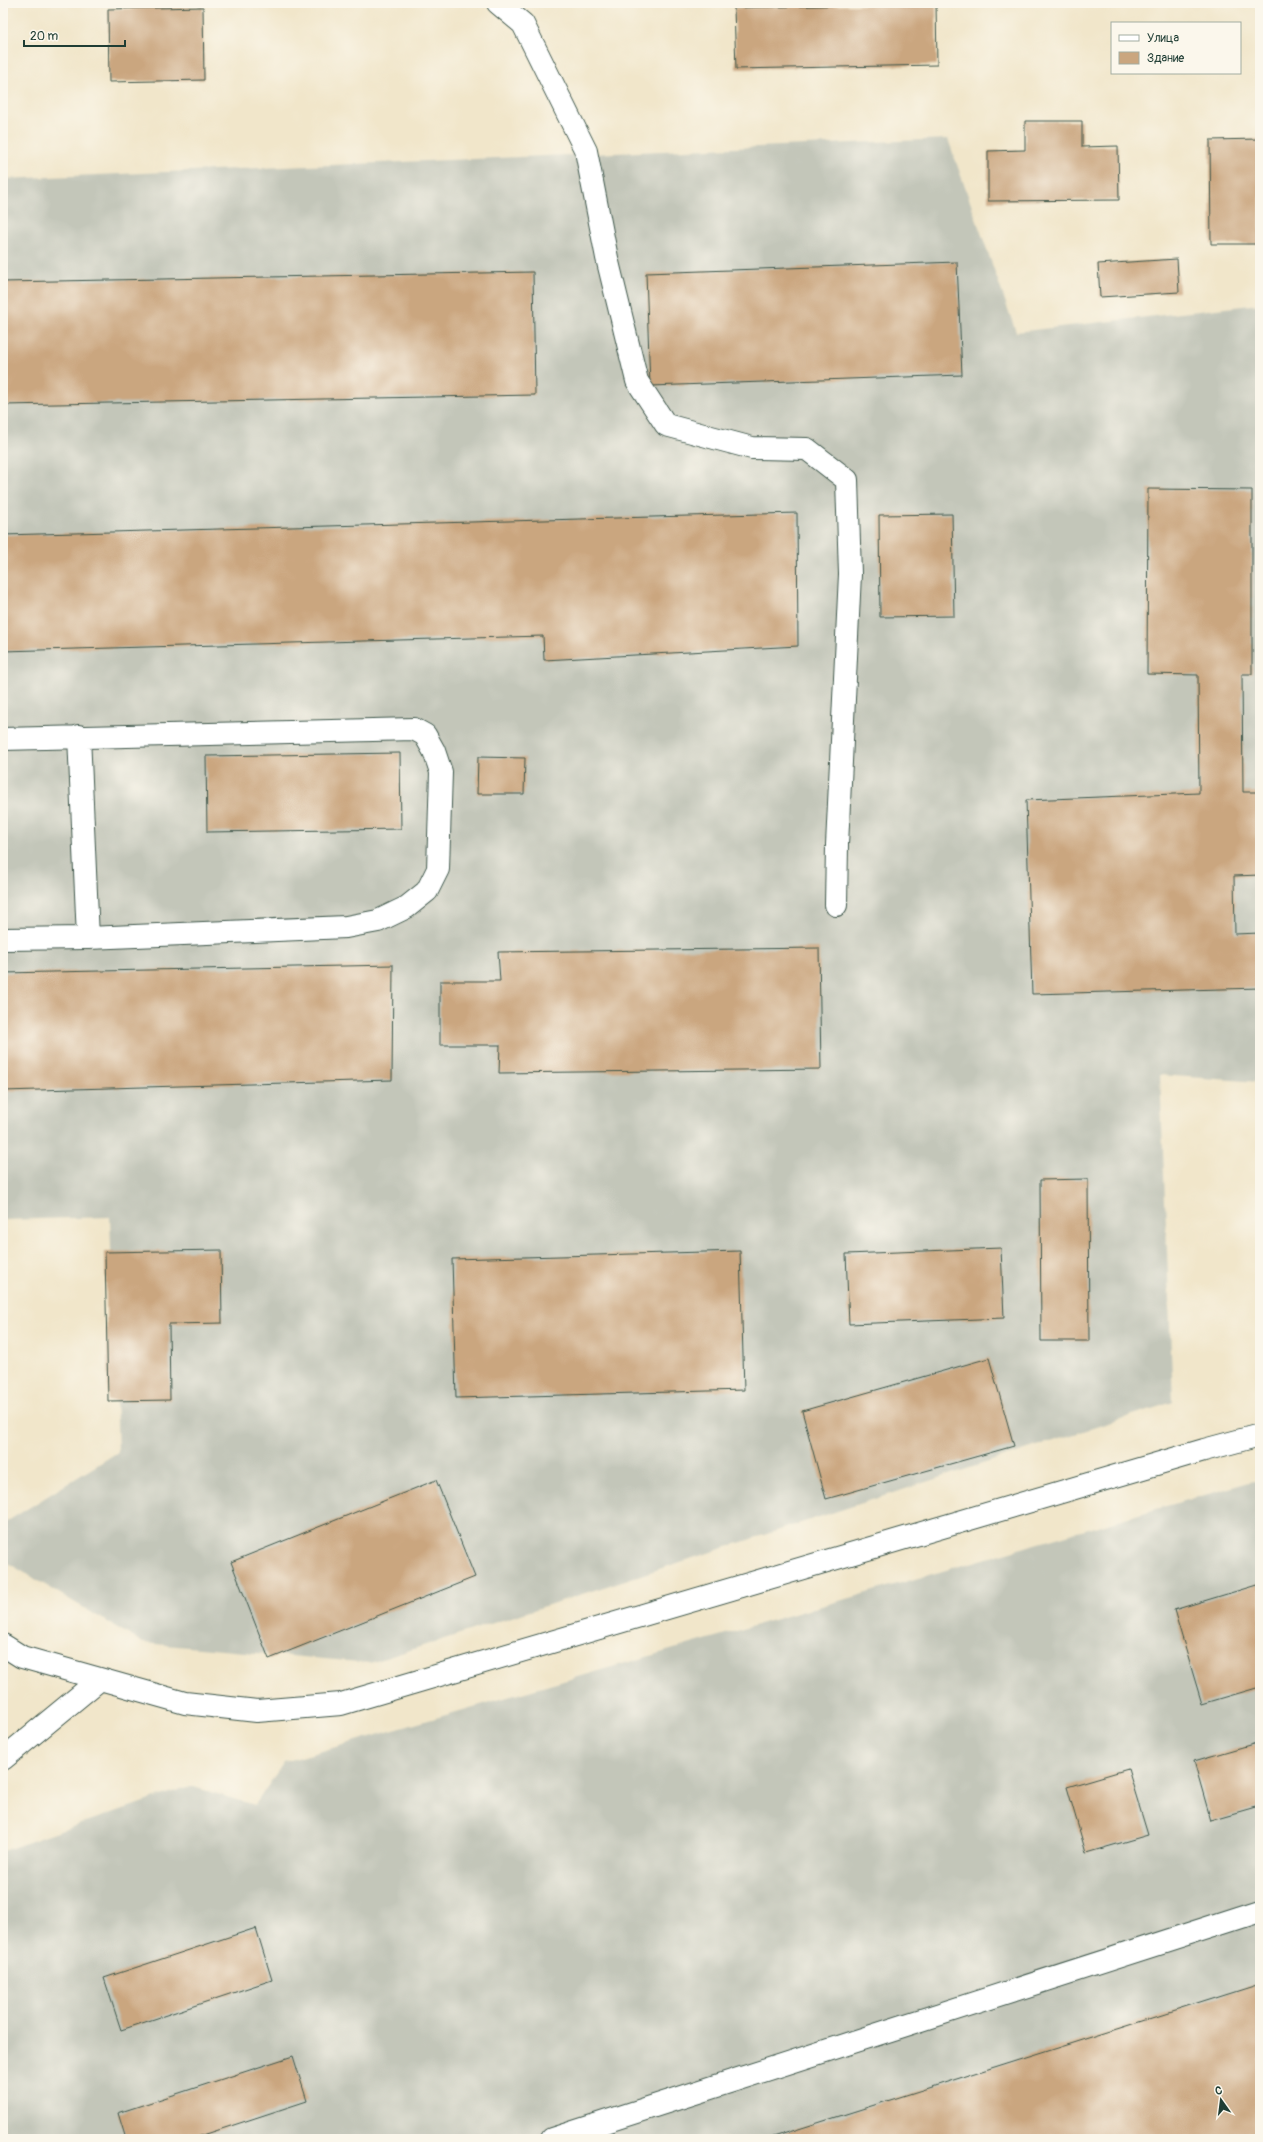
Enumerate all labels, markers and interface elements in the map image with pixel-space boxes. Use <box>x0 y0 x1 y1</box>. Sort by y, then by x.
scale bar <box>24 22 125 48</box>
legend <box>1111 22 1241 74</box>
text: 20 m <box>30 29 59 44</box>
text: Улица <box>1147 31 1179 46</box>
text: Здание <box>1147 51 1184 66</box>
north arrow <box>1201 2080 1241 2120</box>
text: С <box>1214 2084 1224 2098</box>

